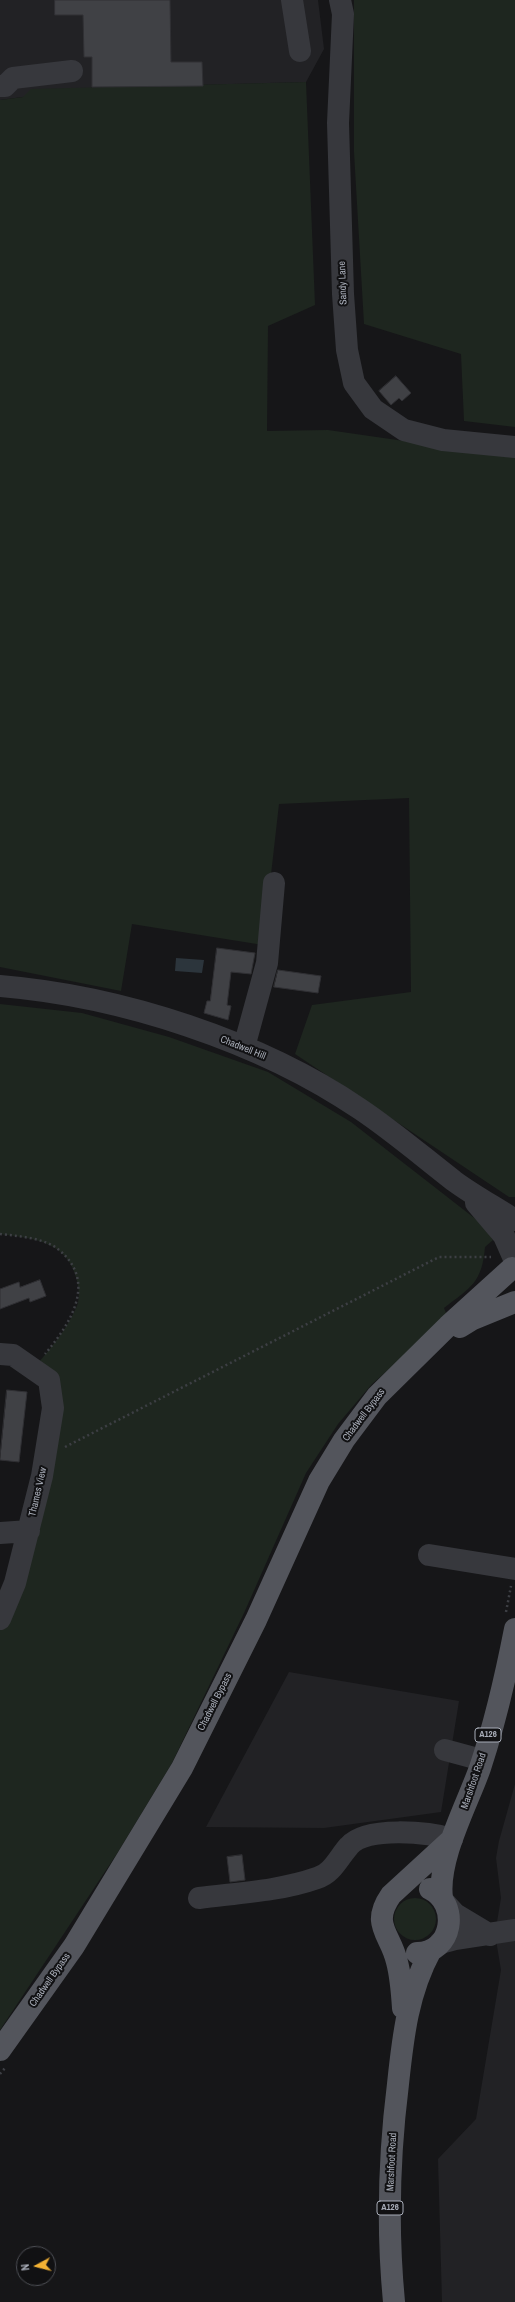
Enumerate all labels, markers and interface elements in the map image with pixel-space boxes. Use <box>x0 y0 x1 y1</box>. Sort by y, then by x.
street label: Sandy Lane <box>336 261 350 305</box>
street label: Chadwell Hill <box>219 1033 267 1063</box>
street label: Chadwell Bypass <box>340 1386 388 1444</box>
street label: Thames View <box>27 1466 49 1518</box>
street label: Chadwell Bypass <box>195 1671 235 1733</box>
road number: A126 <box>475 1728 501 1742</box>
street label: Marshfoot Road <box>459 1751 489 1811</box>
street label: Chadwell Bypass <box>27 1951 73 2009</box>
street label: Marshfoot Road <box>384 2133 400 2191</box>
road number: A126 <box>377 2201 403 2215</box>
north arrow <box>16 2246 56 2286</box>
text: N <box>18 2263 32 2271</box>

